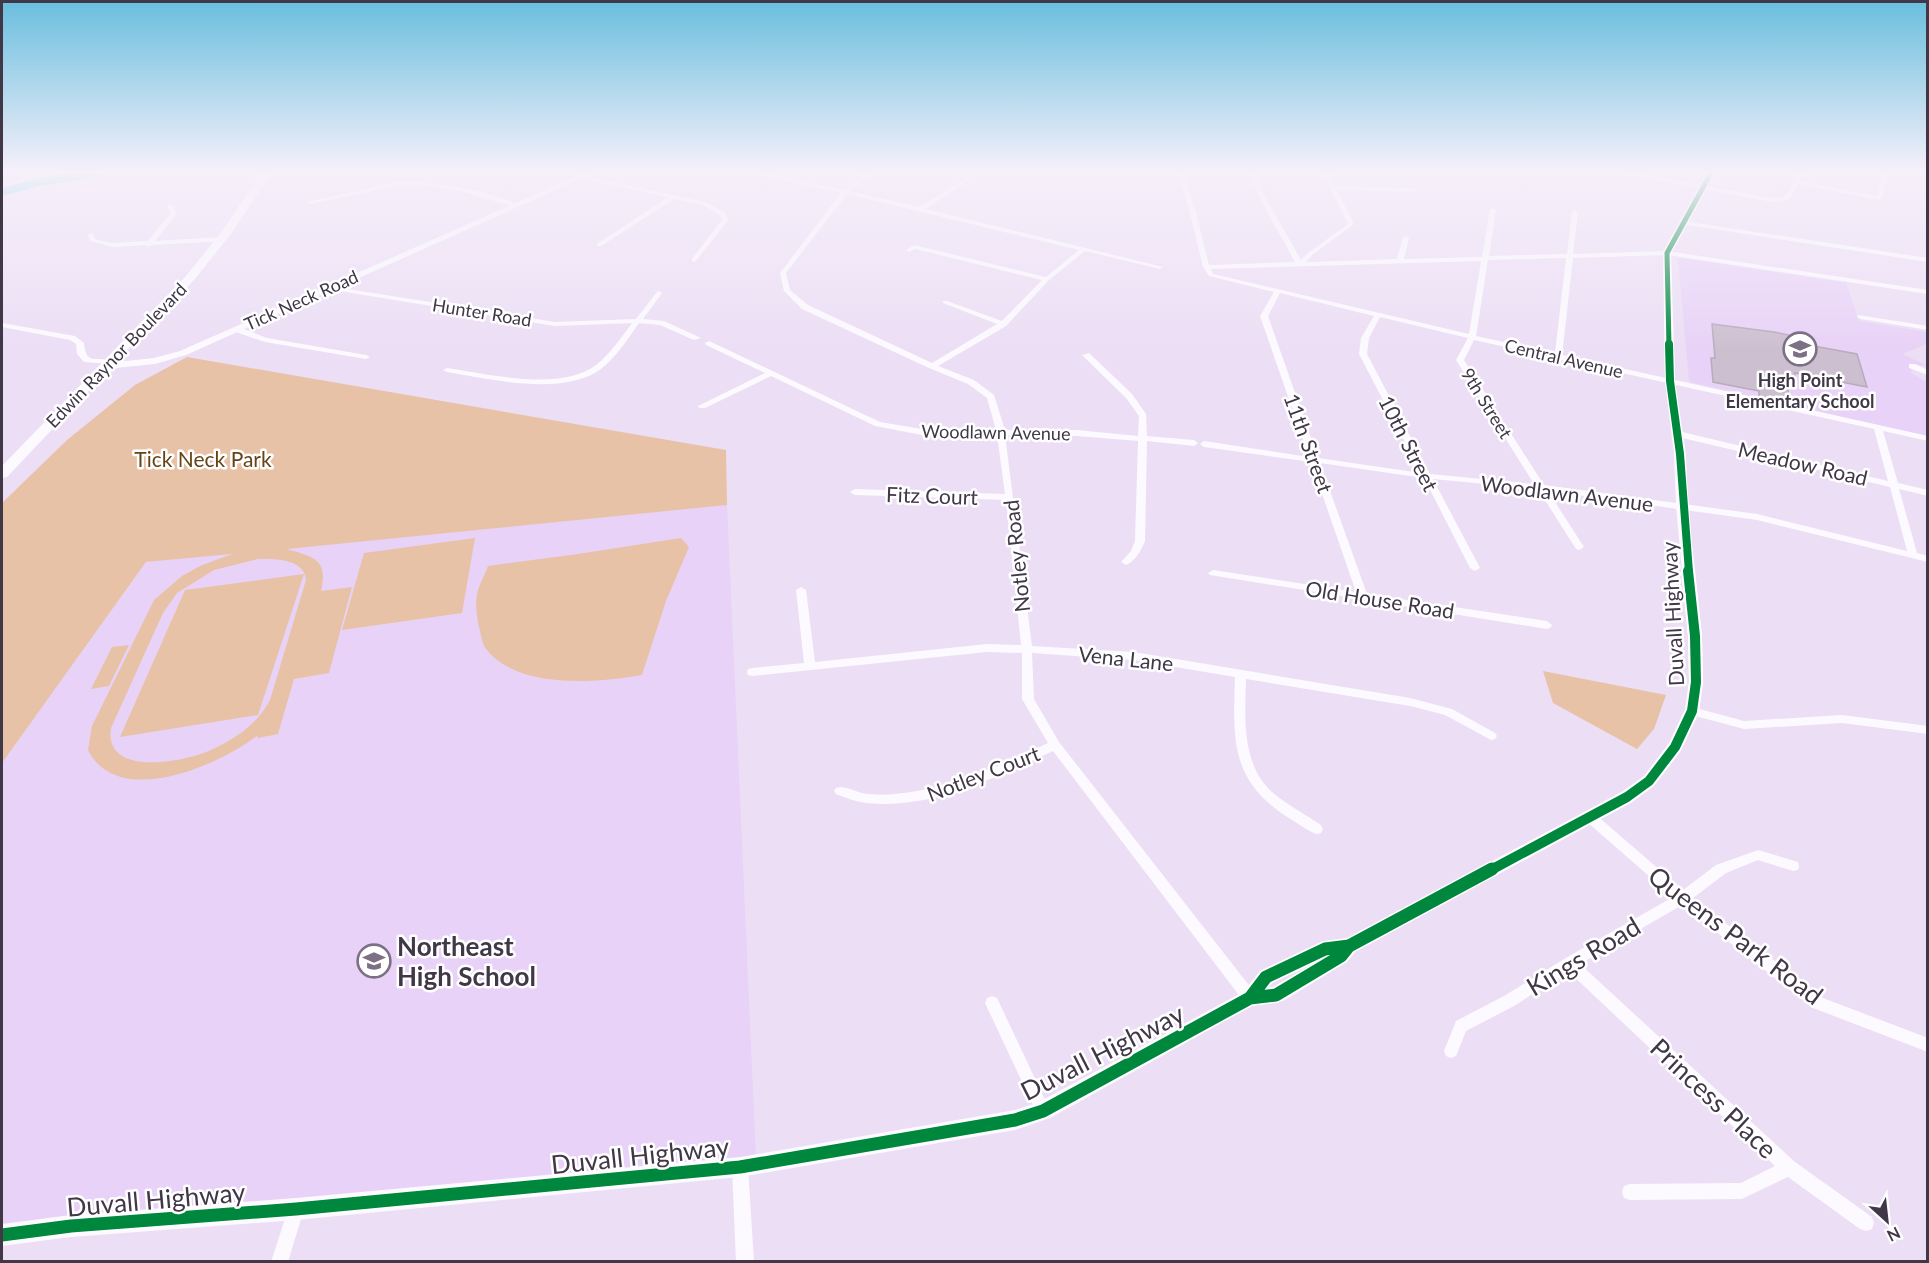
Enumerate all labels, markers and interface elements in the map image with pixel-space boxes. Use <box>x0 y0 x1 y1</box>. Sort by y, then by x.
street label: Tick Neck Road <box>241 265 361 335</box>
street label: Edwin Raynor Boulevard <box>41 278 191 432</box>
street label: Hunter Road <box>431 293 533 331</box>
school or university icon: High Point Elementary School <box>1782 331 1818 367</box>
street label: Central Avenue <box>1503 334 1625 382</box>
street label: 9th Street <box>1457 364 1518 443</box>
place label: High Point Elementary School <box>1726 369 1874 412</box>
street label: 11th Street <box>1279 390 1339 497</box>
street label: 10th Street <box>1374 391 1444 496</box>
street label: Woodlawn Avenue <box>921 420 1071 444</box>
street label: Meadow Road <box>1736 436 1870 490</box>
park label: Tick Neck Park <box>134 446 272 471</box>
street label: Woodlawn Avenue <box>1479 470 1655 516</box>
street label: Fitz Court <box>886 481 979 509</box>
street label: Notley Road <box>998 499 1034 613</box>
street label: Duvall Highway <box>1656 541 1688 687</box>
street label: Old House Road <box>1304 575 1456 623</box>
street label: Vena Lane <box>1077 641 1175 675</box>
street label: Notley Court <box>923 740 1043 806</box>
street label: Queens Park Road <box>1642 859 1830 1011</box>
street label: Kings Road <box>1520 910 1646 1002</box>
place label: Northeast High School <box>397 930 536 992</box>
school or university icon: Northeast High School <box>356 943 392 979</box>
street label: Duvall Highway <box>1015 997 1190 1107</box>
street label: Princess Place <box>1644 1031 1784 1165</box>
street label: Duvall Highway <box>549 1130 731 1180</box>
street label: Duvall Highway <box>65 1175 247 1223</box>
north arrow <box>1857 1191 1917 1251</box>
text: N <box>1884 1224 1904 1246</box>

